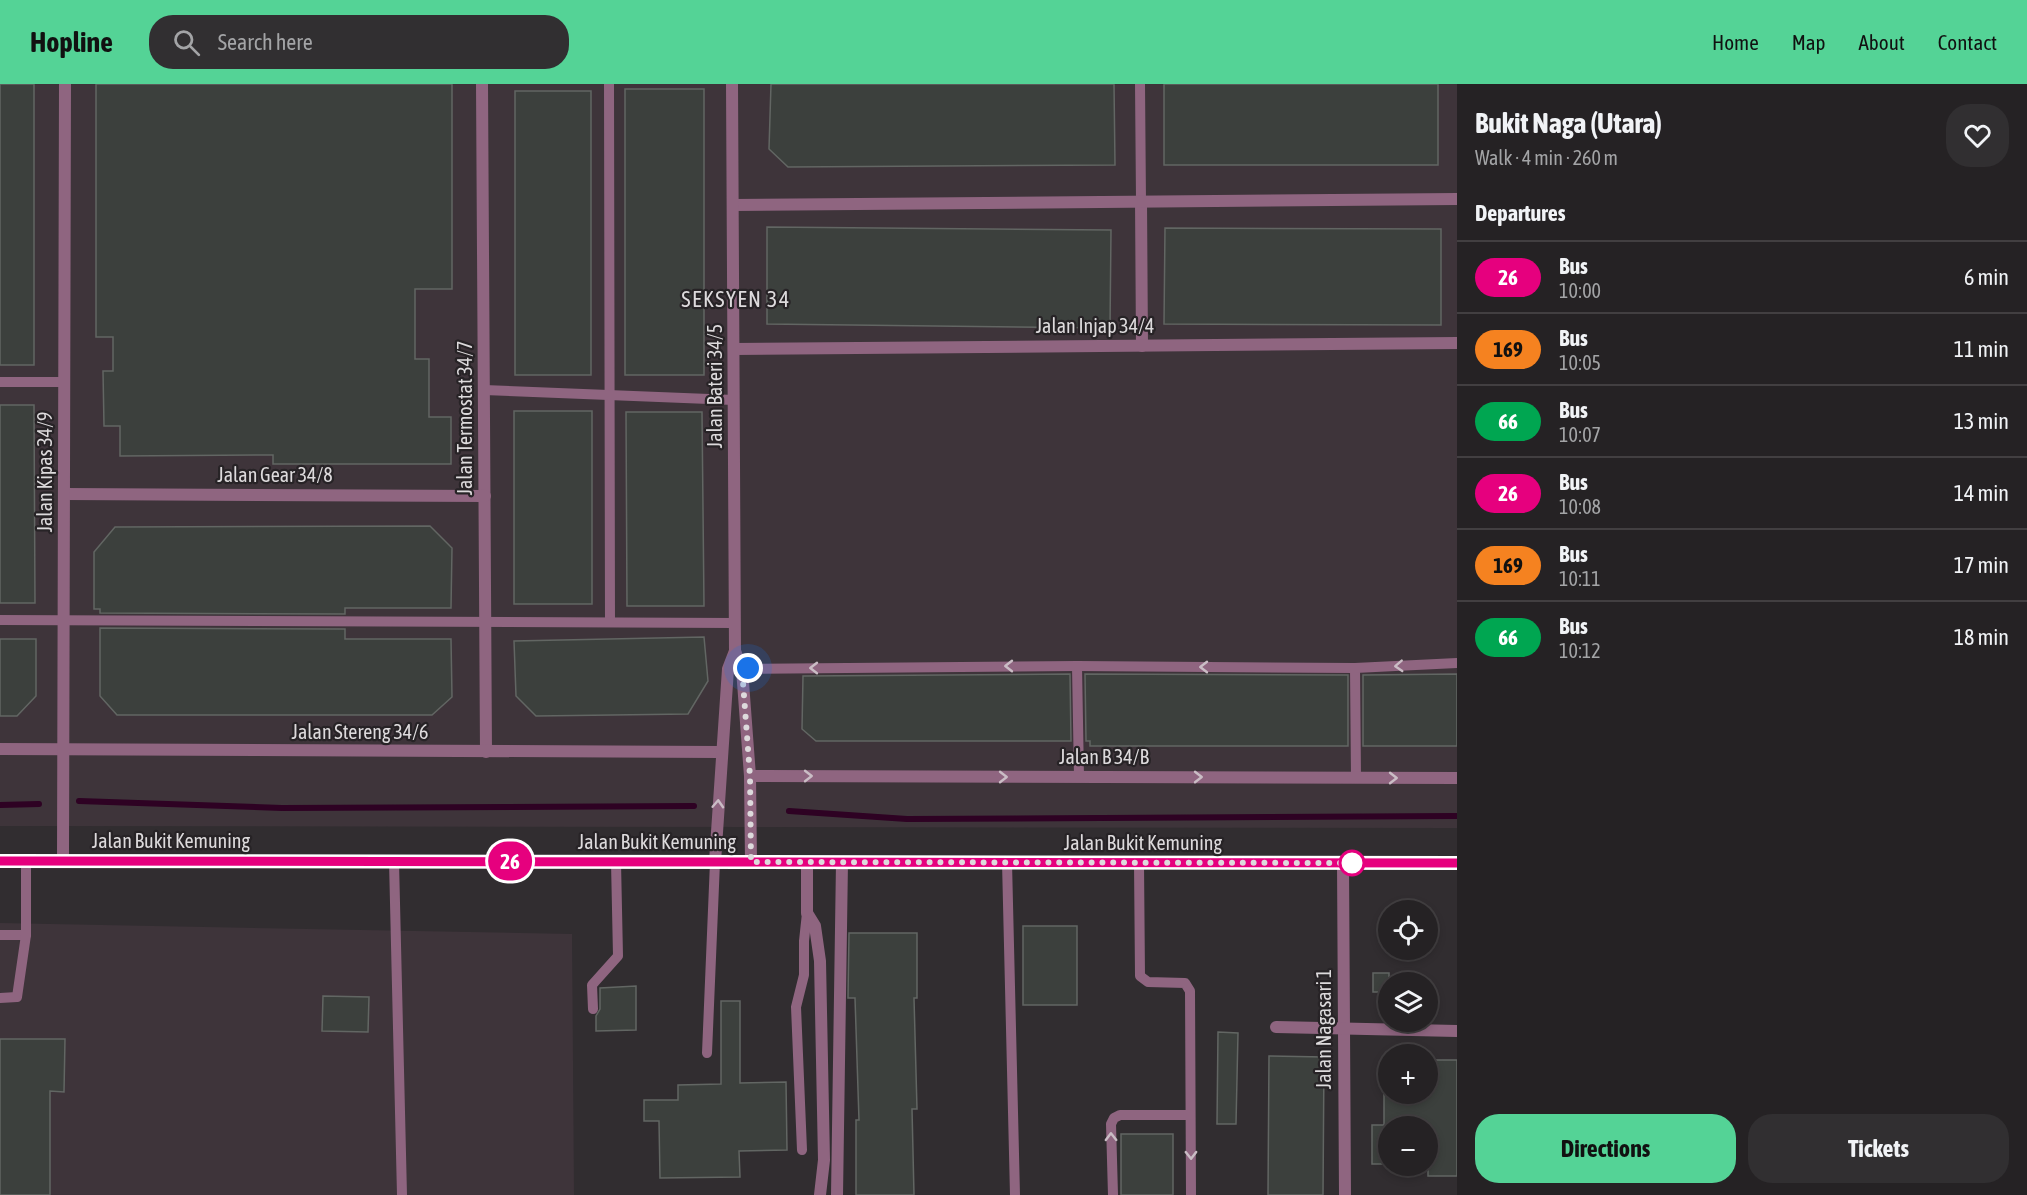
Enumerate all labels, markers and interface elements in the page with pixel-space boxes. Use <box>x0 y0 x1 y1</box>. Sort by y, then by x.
search box <box>149 15 569 69</box>
text: Hopline <box>30 26 113 58</box>
icon: search <box>170 26 203 59</box>
text: Search here <box>218 29 313 55</box>
text: Home <box>1712 30 1759 54</box>
text: Map <box>1792 30 1826 54</box>
text: About <box>1859 30 1905 54</box>
text: Contact <box>1938 30 1997 54</box>
button: heart <box>1946 104 2009 167</box>
text: Bukit Naga (Utara) <box>1475 107 1662 139</box>
text: Walk · 4 min · 260 m <box>1475 146 1618 169</box>
text: Departures <box>1475 200 1565 226</box>
text: Bus <box>1559 253 1588 279</box>
text: 6 min <box>1964 264 2009 290</box>
text: 26 <box>1498 265 1518 289</box>
text: 10:00 <box>1559 279 1601 302</box>
district label: SEKSYEN 34 <box>681 286 791 312</box>
street label: Jalan Injap 34/4 <box>1036 314 1154 337</box>
street label: Jalan Bateri 34/5 <box>703 324 726 448</box>
text: Bus <box>1559 325 1588 351</box>
text: 11 min <box>1954 336 2009 362</box>
text: 169 <box>1493 337 1523 361</box>
street label: Jalan Termostat 34/7 <box>453 341 476 495</box>
text: 10:05 <box>1559 351 1601 374</box>
text: Bus <box>1559 397 1588 423</box>
text: 13 min <box>1954 408 2009 434</box>
text: 66 <box>1498 409 1518 433</box>
street label: Jalan Kipas 34/9 <box>33 412 56 532</box>
text: 10:07 <box>1559 423 1601 446</box>
street label: Jalan Gear 34/8 <box>217 463 333 486</box>
text: Bus <box>1559 469 1588 495</box>
text: 14 min <box>1954 480 2009 506</box>
text: 26 <box>1498 481 1518 505</box>
text: 10:08 <box>1559 495 1601 518</box>
text: Bus <box>1559 541 1588 567</box>
text: 17 min <box>1954 552 2009 578</box>
text: 169 <box>1493 553 1523 577</box>
text: 10:11 <box>1559 567 1601 590</box>
text: Bus <box>1559 613 1588 639</box>
text: 18 min <box>1954 624 2009 650</box>
text: 66 <box>1498 625 1518 649</box>
text: 10:12 <box>1559 639 1601 662</box>
your location <box>733 653 763 683</box>
one-way arrow <box>1394 659 1403 672</box>
one-way arrow <box>1004 660 1013 672</box>
one-way arrow <box>809 661 818 674</box>
one-way arrow <box>1199 661 1208 673</box>
street label: Jalan Stereng 34/6 <box>292 720 428 743</box>
street label: Jalan B 34/B <box>1059 745 1150 768</box>
one-way arrow <box>804 770 813 782</box>
one-way arrow <box>999 771 1008 783</box>
one-way arrow <box>1194 771 1203 783</box>
one-way arrow <box>1389 772 1398 784</box>
one-way arrow <box>711 799 724 808</box>
street label: Jalan Bukit Kemuning <box>92 829 251 852</box>
street label: Jalan Bukit Kemuning <box>578 830 737 853</box>
street label: Jalan Bukit Kemuning <box>1064 831 1223 854</box>
line badge: 26 <box>483 842 537 880</box>
text: 26 <box>500 849 520 873</box>
unlabelled marker <box>1339 850 1365 876</box>
map controls <box>1378 900 1438 1176</box>
button: locate <box>1378 900 1438 960</box>
street label: Jalan Nagasari 1 <box>1312 969 1335 1089</box>
button: layers <box>1378 972 1438 1032</box>
button: + <box>1378 1044 1438 1104</box>
button: Directions <box>1475 1114 1736 1183</box>
button: Tickets <box>1748 1114 2009 1183</box>
button: − <box>1378 1116 1438 1176</box>
one-way arrow <box>1105 1132 1117 1141</box>
one-way arrow <box>1185 1150 1197 1159</box>

